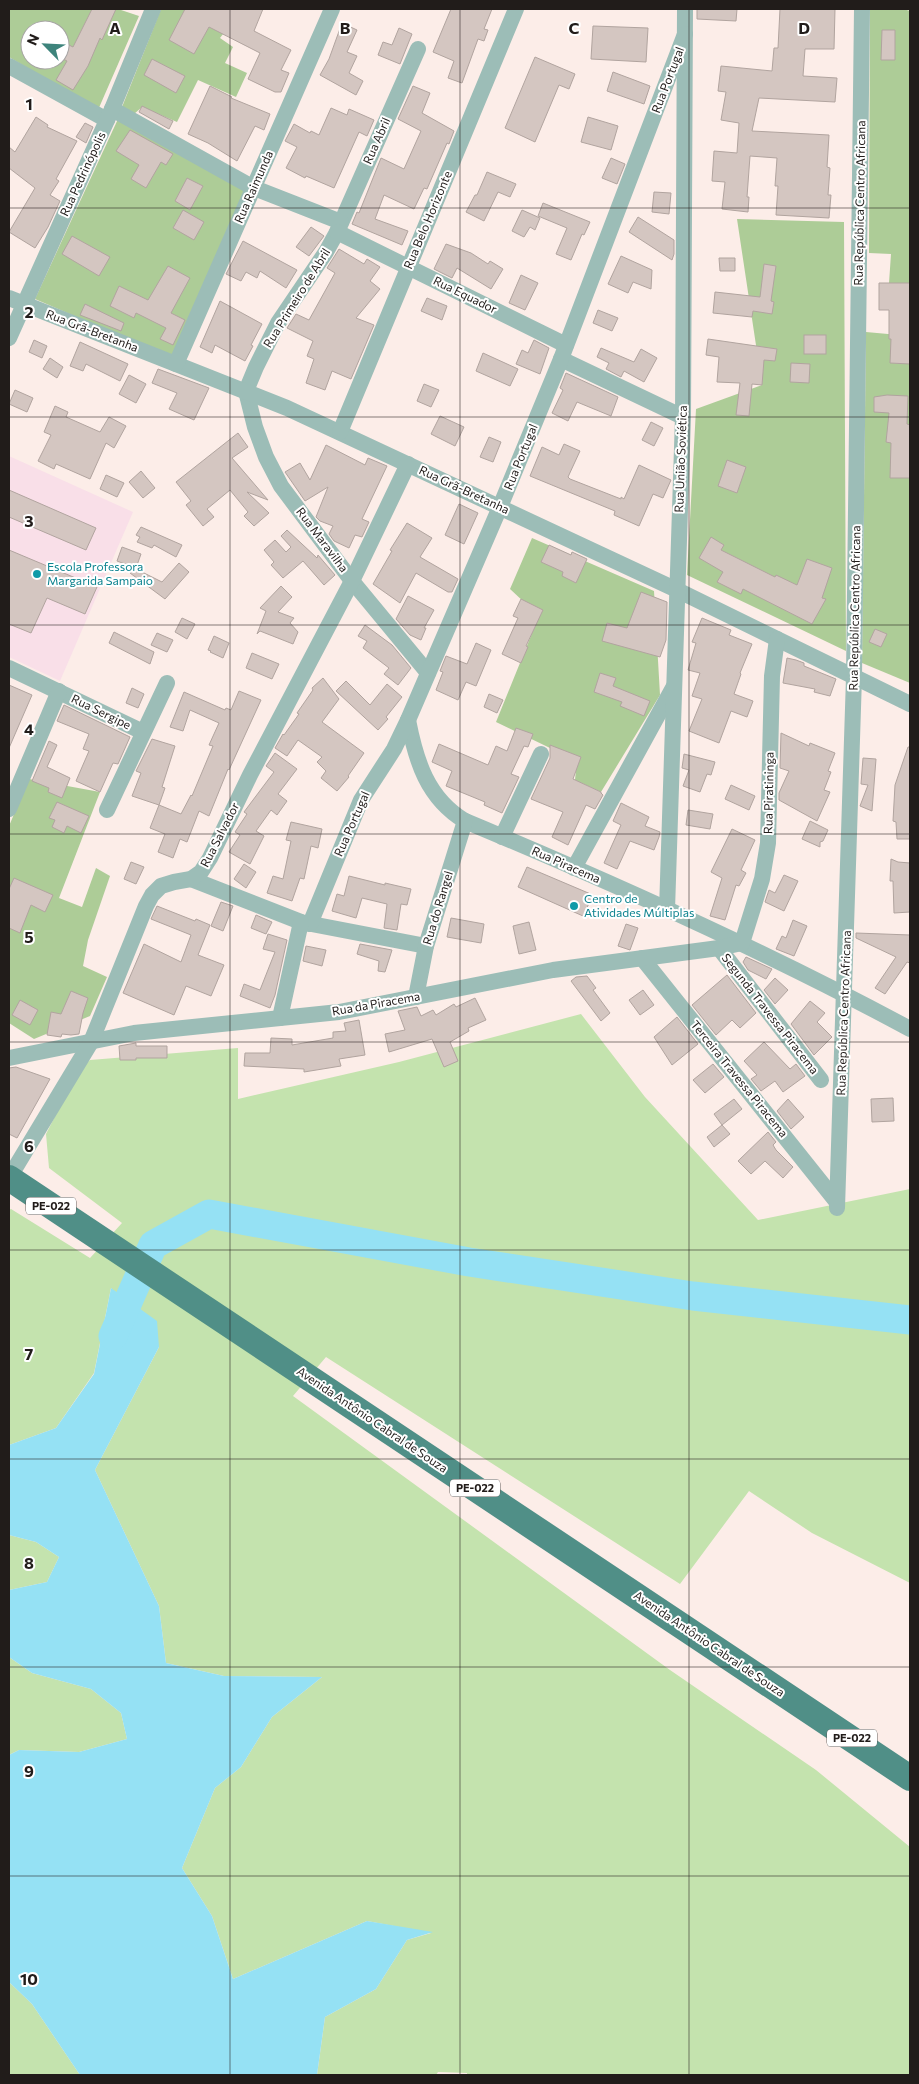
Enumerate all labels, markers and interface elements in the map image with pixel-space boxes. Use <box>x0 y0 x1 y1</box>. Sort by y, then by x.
text: A <box>109 18 121 37</box>
text: B <box>340 18 351 37</box>
text: C <box>569 18 580 37</box>
text: D <box>798 18 810 37</box>
north arrow <box>20 20 70 70</box>
text: N <box>23 31 43 48</box>
street label: Rua Portugal <box>648 45 686 115</box>
text: 1 <box>25 94 33 113</box>
street label: Rua Abril <box>360 115 393 166</box>
street label: Rua República Centro Africana <box>851 120 867 286</box>
street label: Rua Pedrinópolis <box>56 129 108 218</box>
street label: Rua Raimunda <box>231 148 275 225</box>
street label: Rua Belo Horizonte <box>400 169 454 271</box>
street label: Rua Primeiro de Abril <box>260 245 332 350</box>
street label: Rua Equador <box>431 273 500 316</box>
text: 2 <box>24 302 34 321</box>
street label: Rua Grã-Bretanha <box>44 306 141 354</box>
street label: Rua União Soviética <box>671 405 689 513</box>
street label: Rua Portugal <box>500 422 540 492</box>
street label: Rua Grã-Bretanha <box>417 462 512 516</box>
street label: Rua Maravilha <box>294 504 352 574</box>
text: 3 <box>24 511 34 530</box>
street label: Rua República Centro Africana <box>846 525 862 691</box>
place label: Escola Professora Margarida Sampaio <box>47 559 153 587</box>
marker: Escola Professora Margarida Sampaio <box>31 568 43 580</box>
street label: Rua Sergipe <box>69 691 133 732</box>
text: 4 <box>24 719 34 738</box>
street label: Rua Piratininga <box>760 752 776 834</box>
street label: Rua Portugal <box>330 789 372 858</box>
street label: Rua Salvador <box>197 800 242 869</box>
street label: Rua Piracema <box>530 843 603 885</box>
street label: Rua do Rangel <box>419 869 455 946</box>
place label: Centro de Atividades Múltiplas <box>584 891 694 919</box>
marker: Centro de Atividades Múltiplas <box>568 900 580 912</box>
text: 5 <box>24 927 34 946</box>
street label: Rua República Centro Africana <box>833 930 853 1096</box>
street label: Segunda Travessa Piracema <box>719 950 822 1076</box>
street label: Rua da Piracema <box>331 988 421 1018</box>
street label: Terceira Travessa Piracema <box>688 1017 791 1140</box>
text: 6 <box>24 1136 34 1155</box>
road number: PE-022 <box>26 1198 76 1214</box>
text: 7 <box>25 1344 34 1363</box>
street label: Avenida Antônio Cabral de Souza <box>295 1363 451 1475</box>
road number: PE-022 <box>450 1480 500 1496</box>
text: 8 <box>24 1553 34 1572</box>
street label: Avenida Antônio Cabral de Souza <box>632 1587 788 1699</box>
road number: PE-022 <box>827 1730 877 1746</box>
text: 9 <box>24 1761 34 1780</box>
text: 10 <box>20 1969 38 1988</box>

